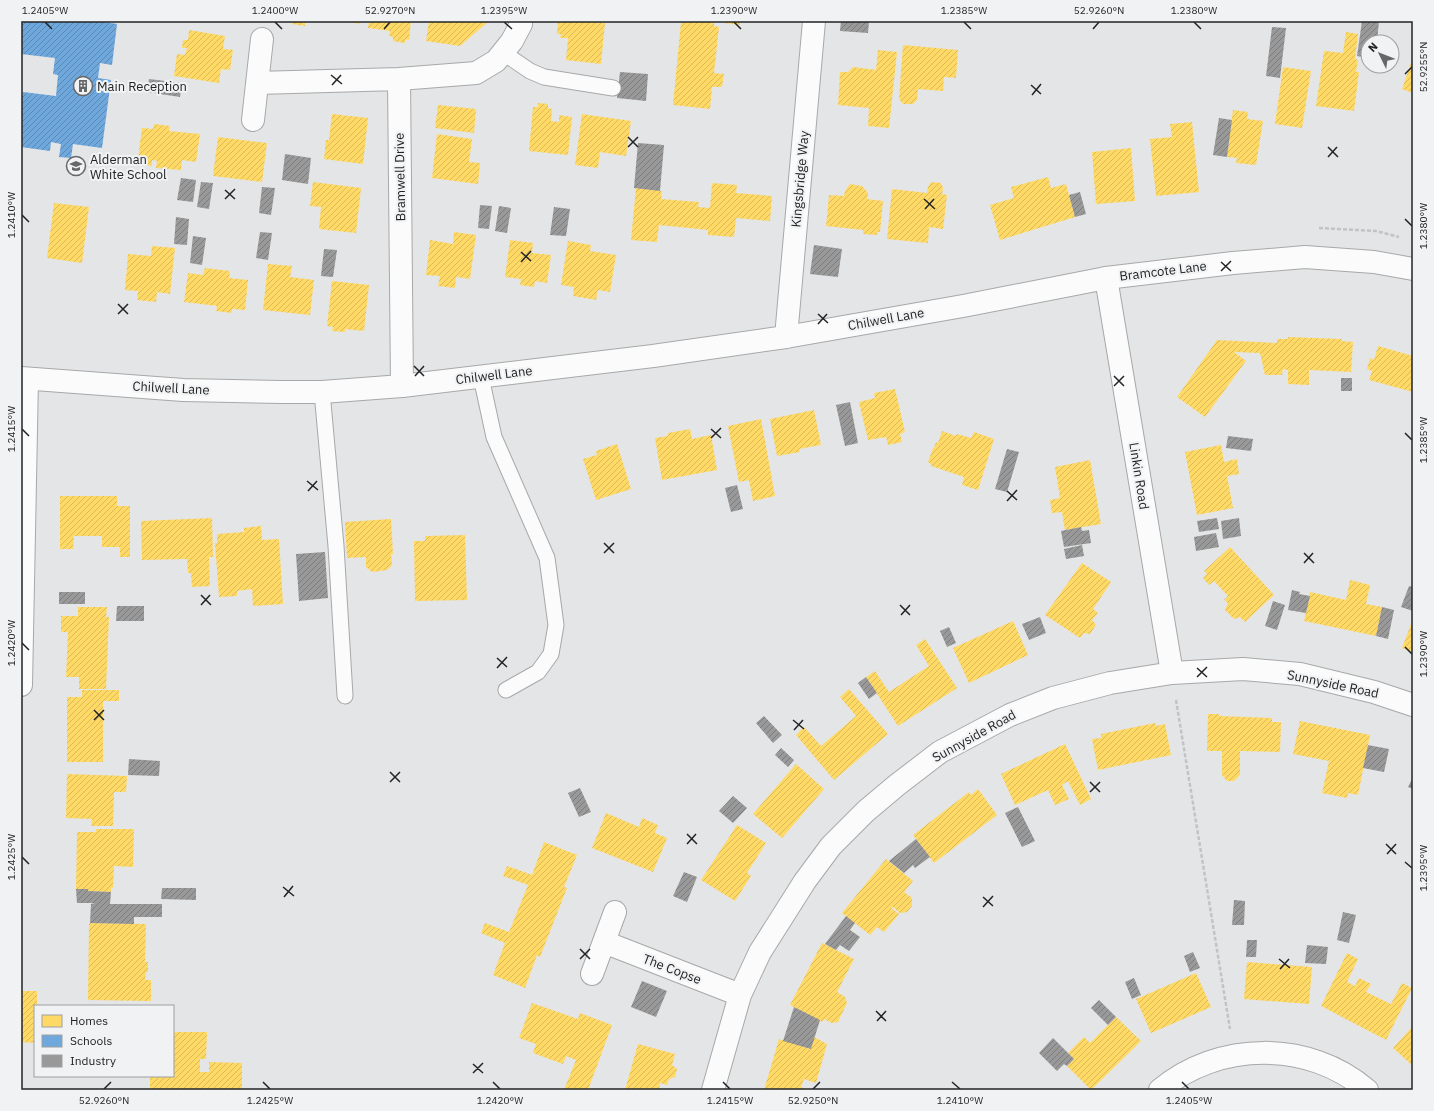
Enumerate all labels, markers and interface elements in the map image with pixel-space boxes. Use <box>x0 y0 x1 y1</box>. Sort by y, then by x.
text: 1.2405°W <box>22 4 68 17</box>
text: 1.2400°W <box>252 4 298 17</box>
text: 52.9270°N <box>365 4 415 17</box>
text: 1.2395°W <box>481 4 527 17</box>
text: 1.2390°W <box>711 4 757 17</box>
text: 1.2385°W <box>941 4 987 17</box>
text: 52.9260°N <box>1074 4 1124 17</box>
text: 1.2380°W <box>1171 4 1217 17</box>
north arrow <box>1360 34 1400 74</box>
text: N <box>1365 39 1381 55</box>
text: 52.9255°N <box>1417 42 1430 92</box>
building icon: Main Reception <box>72 75 94 97</box>
place label: Main Reception <box>97 78 187 95</box>
street label: Kingsbridge Way <box>787 129 813 228</box>
street label: Bramwell Drive <box>391 132 409 222</box>
place label: Alderman White School <box>90 151 167 183</box>
school or university icon: Alderman White School <box>65 155 87 177</box>
text: 1.2410°W <box>5 192 18 238</box>
text: 1.2380°W <box>1417 203 1430 249</box>
street label: Bramcote Lane <box>1118 257 1208 285</box>
street label: Chilwell Lane <box>846 304 926 334</box>
street label: Chilwell Lane <box>455 362 533 388</box>
street label: Chilwell Lane <box>132 377 210 399</box>
text: 1.2415°W <box>5 406 18 452</box>
text: 1.2385°W <box>1417 417 1430 463</box>
street label: Linkin Road <box>1125 441 1153 511</box>
text: 1.2420°W <box>5 620 18 666</box>
text: 1.2390°W <box>1417 631 1430 677</box>
street label: Sunnyside Road <box>1286 666 1380 702</box>
street label: Sunnyside Road <box>929 706 1019 766</box>
text: 1.2425°W <box>5 834 18 880</box>
text: 1.2395°W <box>1417 845 1430 891</box>
street label: The Copse <box>640 950 704 988</box>
legend <box>34 1005 174 1077</box>
text: Homes <box>70 1013 108 1028</box>
text: Schools <box>70 1033 113 1048</box>
text: Industry <box>70 1053 116 1068</box>
text: 52.9260°N <box>79 1094 129 1107</box>
text: 1.2425°W <box>247 1094 293 1107</box>
text: 1.2420°W <box>477 1094 523 1107</box>
text: 1.2415°W <box>707 1094 753 1107</box>
text: 52.9250°N <box>788 1094 838 1107</box>
text: 1.2410°W <box>937 1094 983 1107</box>
text: 1.2405°W <box>1166 1094 1212 1107</box>

